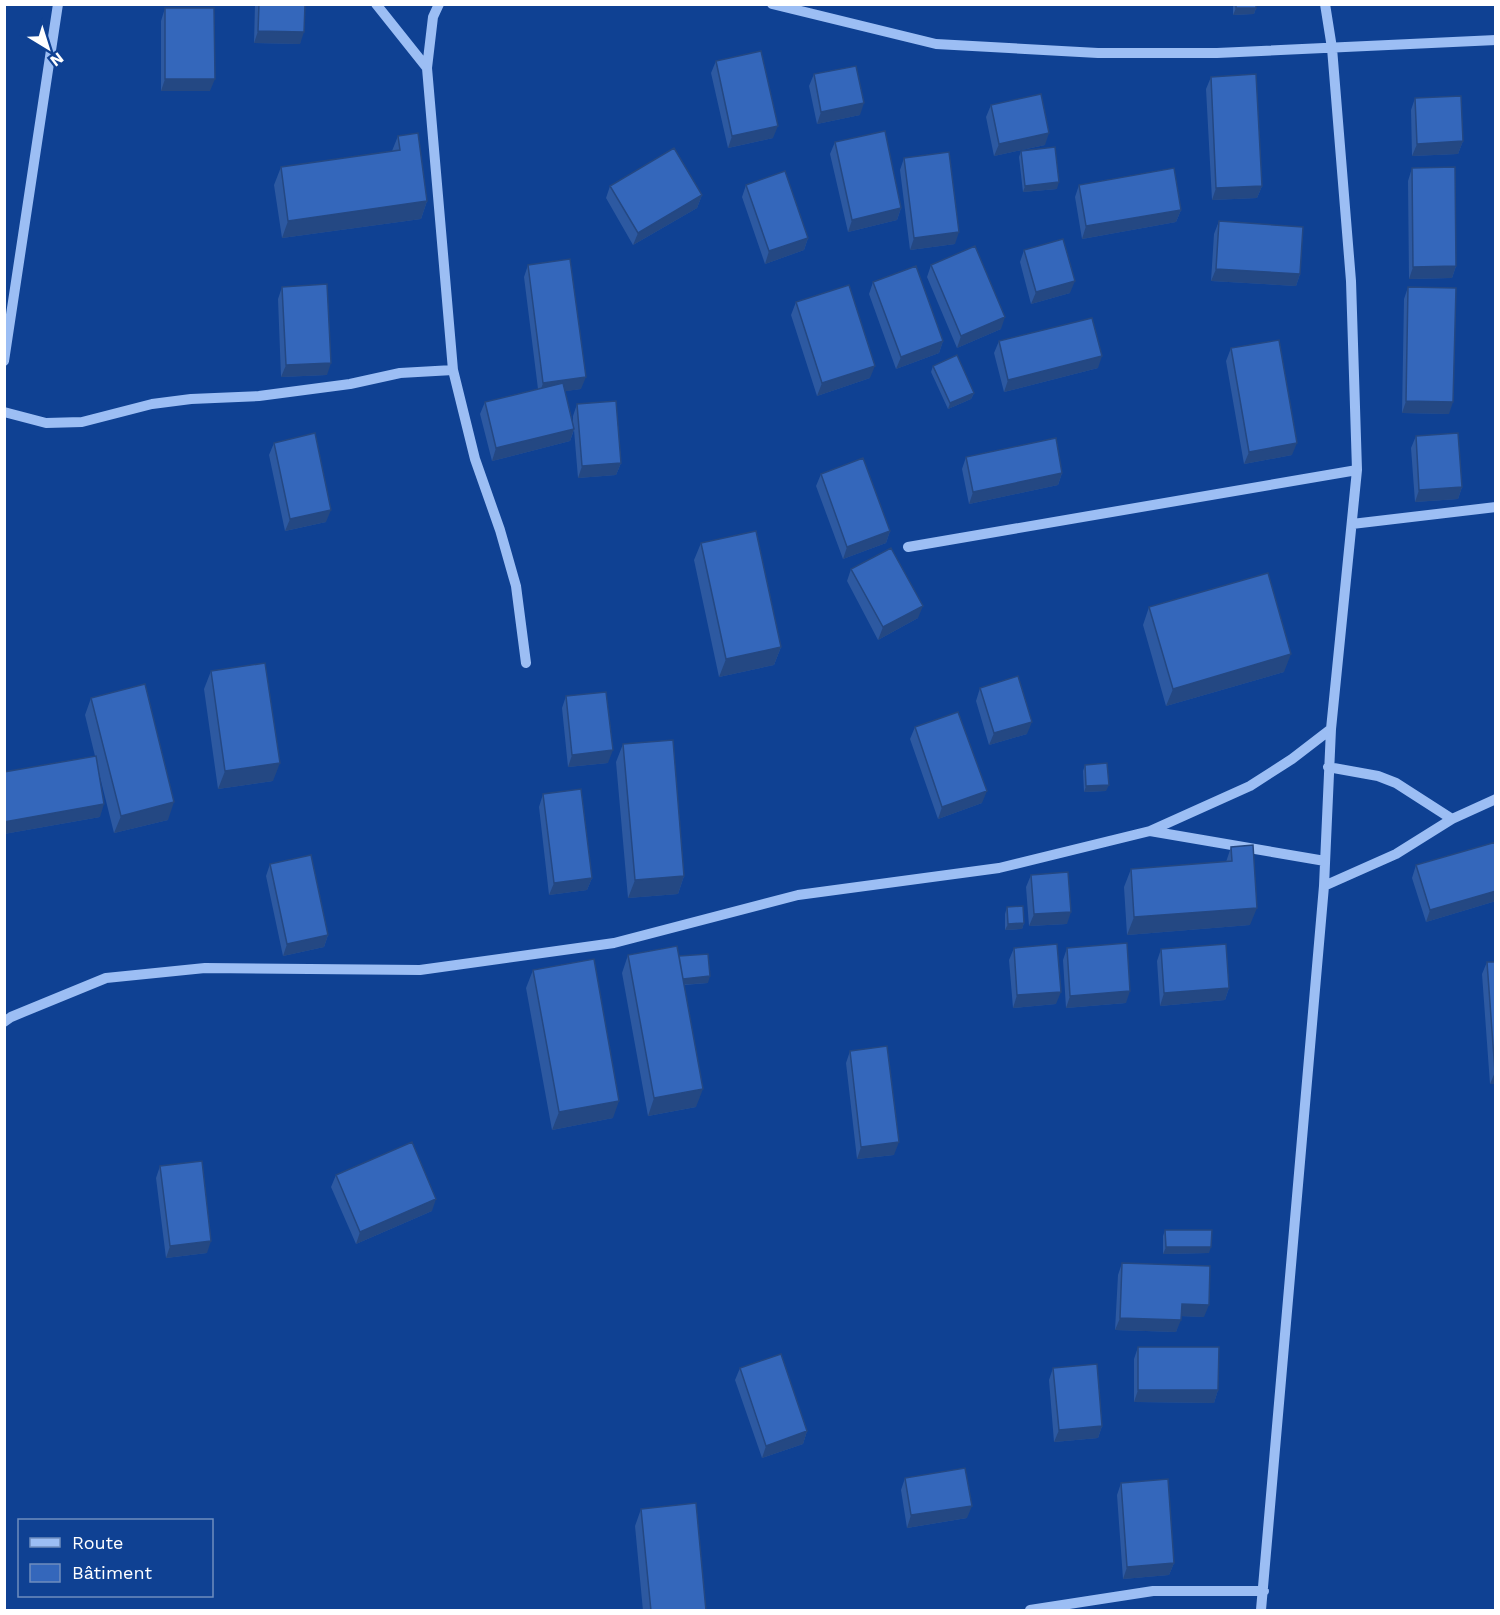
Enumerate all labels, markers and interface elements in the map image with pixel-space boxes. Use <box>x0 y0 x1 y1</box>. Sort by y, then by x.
north arrow <box>18 18 78 78</box>
text: N <box>46 48 67 71</box>
legend <box>18 1519 213 1597</box>
text: Route <box>72 1532 124 1553</box>
text: Bâtiment <box>72 1562 152 1583</box>

